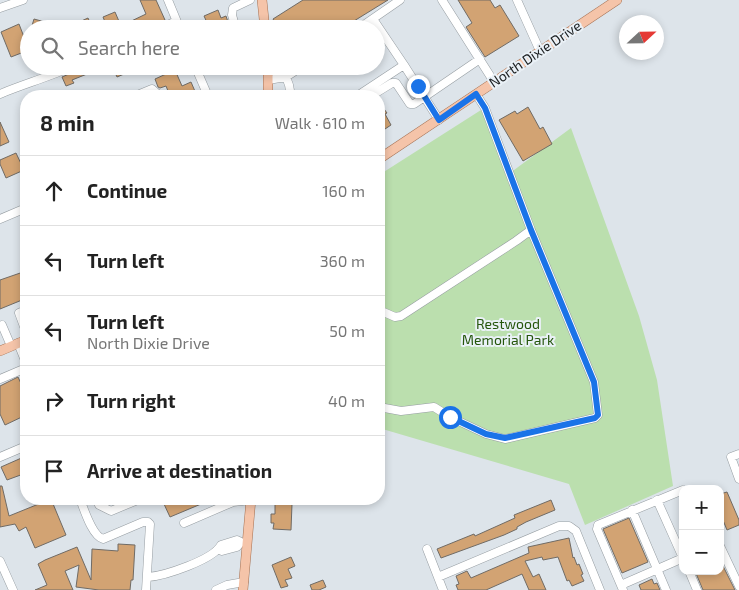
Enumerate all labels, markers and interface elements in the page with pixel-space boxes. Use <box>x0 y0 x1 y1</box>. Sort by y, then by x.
north arrow <box>619 15 664 60</box>
street label: North Dixie Drive <box>485 16 584 91</box>
search box <box>20 20 385 75</box>
icon: search <box>38 34 66 62</box>
text: Search here <box>78 36 180 59</box>
route end <box>407 75 430 98</box>
text: 8 min <box>40 110 95 135</box>
text: Walk · 610 m <box>275 113 365 132</box>
icon: ahead <box>40 177 68 205</box>
text: Continue <box>87 179 167 202</box>
text: 160 m <box>322 181 365 200</box>
icon: left <box>40 247 68 275</box>
text: Turn left <box>87 249 164 272</box>
text: 360 m <box>320 251 365 270</box>
text: Turn left <box>87 310 164 333</box>
park label: Restwood Memorial Park <box>462 315 554 348</box>
icon: left <box>40 317 68 345</box>
text: 50 m <box>329 321 365 340</box>
text: North Dixie Drive <box>87 333 210 352</box>
icon: right <box>40 387 68 415</box>
text: Turn right <box>87 389 175 412</box>
text: 40 m <box>328 391 365 410</box>
route start <box>439 406 462 429</box>
icon: arrive <box>40 457 68 485</box>
text: Arrive at destination <box>87 459 272 482</box>
map controls <box>679 485 724 575</box>
button: + <box>679 485 724 530</box>
button: − <box>679 530 724 575</box>

